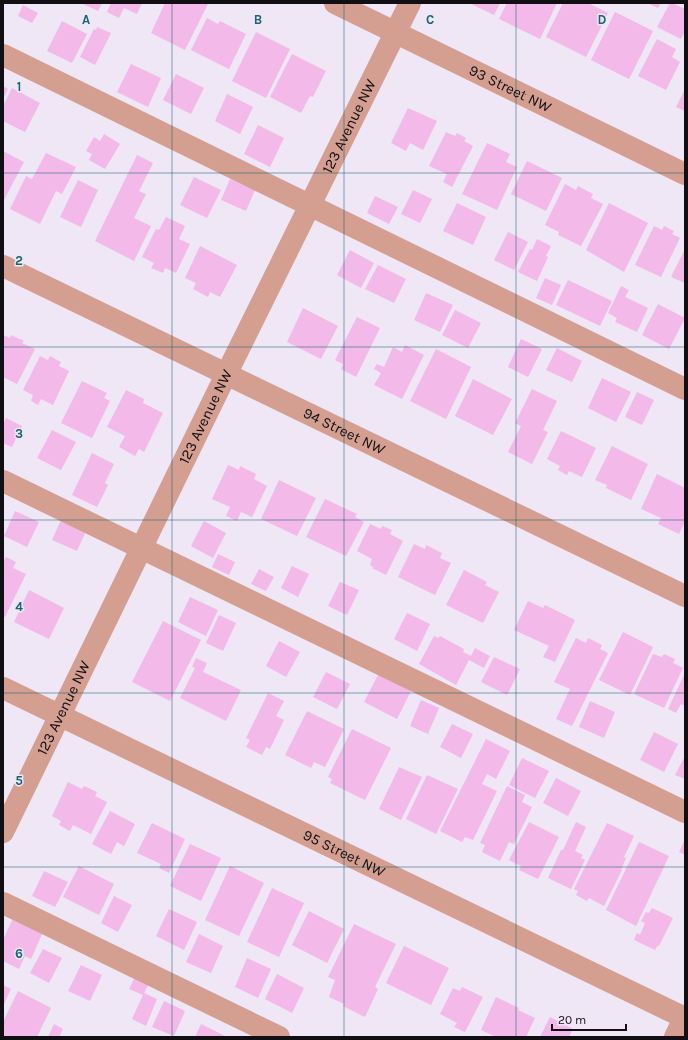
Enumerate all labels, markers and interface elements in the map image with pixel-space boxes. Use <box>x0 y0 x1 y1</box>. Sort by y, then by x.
text: A <box>82 12 90 27</box>
text: B <box>254 12 262 27</box>
text: C <box>426 12 434 27</box>
text: D <box>598 12 607 27</box>
street label: 93 Street NW <box>466 61 555 117</box>
street label: 123 Avenue NW <box>318 76 380 176</box>
text: 1 <box>17 79 21 94</box>
text: 2 <box>15 253 23 268</box>
street label: 123 Avenue NW <box>175 366 236 467</box>
street label: 94 Street NW <box>300 404 389 459</box>
text: 3 <box>15 426 23 441</box>
text: 4 <box>15 599 23 614</box>
street label: 123 Avenue NW <box>33 657 94 758</box>
text: 5 <box>15 773 23 788</box>
street label: 95 Street NW <box>300 826 389 881</box>
text: 6 <box>15 946 23 961</box>
scale bar <box>552 1006 626 1032</box>
text: 20 m <box>558 1013 586 1027</box>

